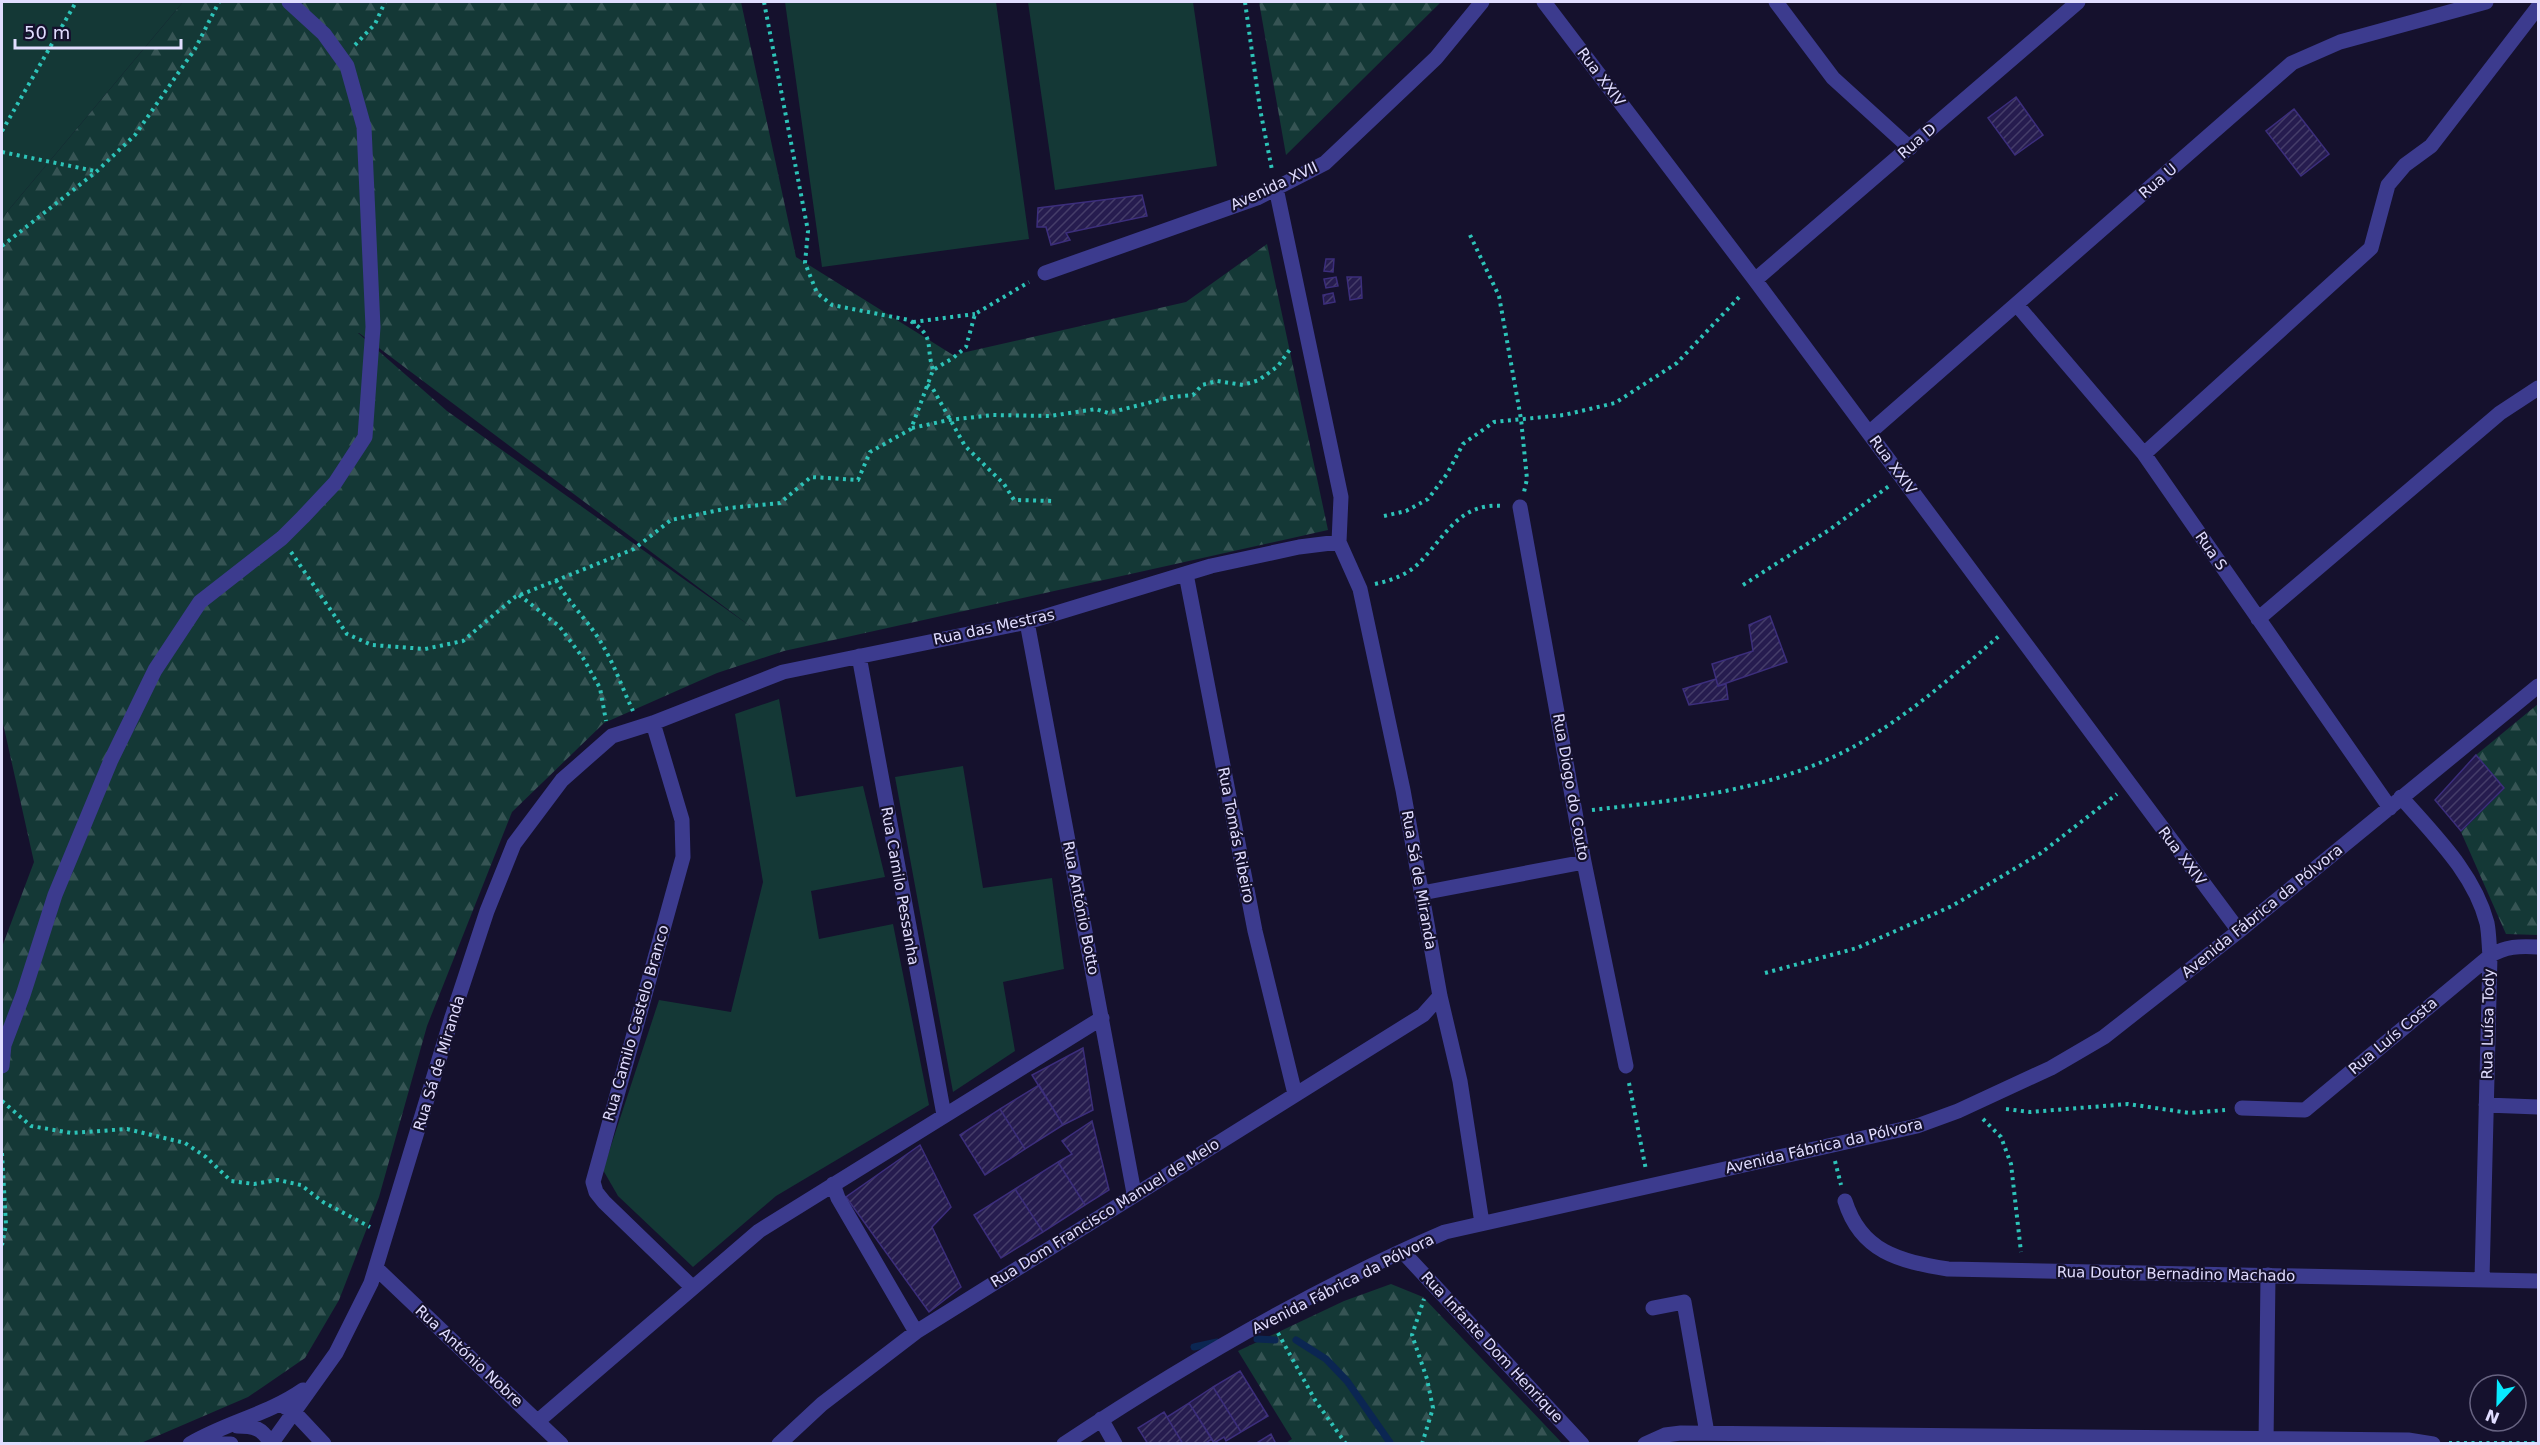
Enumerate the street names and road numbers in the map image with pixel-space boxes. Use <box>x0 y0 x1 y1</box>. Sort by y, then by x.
street label: Rua XXIV <box>1573 44 1629 110</box>
street label: Rua D <box>1894 120 1940 162</box>
street label: Avenida XVII <box>1228 158 1320 214</box>
street label: Rua U <box>2135 160 2181 202</box>
street label: Rua XXIV <box>1866 432 1921 499</box>
street label: Rua S <box>2191 528 2231 574</box>
street label: Rua das Mestras <box>932 605 1056 649</box>
street label: Rua Diogo do Couto <box>1549 712 1593 862</box>
street label: Rua Tomás Ribeiro <box>1214 766 1258 904</box>
street label: Rua Camilo Pessanha <box>877 805 923 967</box>
street label: Rua Sá de Miranda <box>1398 809 1440 951</box>
street label: Rua XXIV <box>2154 823 2210 889</box>
street label: Rua António Botto <box>1059 839 1103 977</box>
street label: Avenida Fábrica da Pólvora <box>2178 840 2346 982</box>
street label: Rua Camilo Castelo Branco <box>599 923 673 1123</box>
street label: Rua Luísa Tody <box>2478 968 2498 1080</box>
street label: Rua Sá de Miranda <box>410 993 468 1133</box>
street label: Rua Luís Costa <box>2345 994 2441 1078</box>
street label: Avenida Fábrica da Pólvora <box>1724 1115 1924 1177</box>
street label: Rua Dom Francisco Manuel de Melo <box>987 1135 1223 1291</box>
street label: Avenida Fábrica da Pólvora <box>1249 1230 1437 1338</box>
street label: Rua Doutor Bernadino Machado <box>2057 1263 2295 1285</box>
street label: Rua Infante Dom Henrique <box>1417 1268 1567 1426</box>
street label: Rua António Nobre <box>411 1301 527 1411</box>

